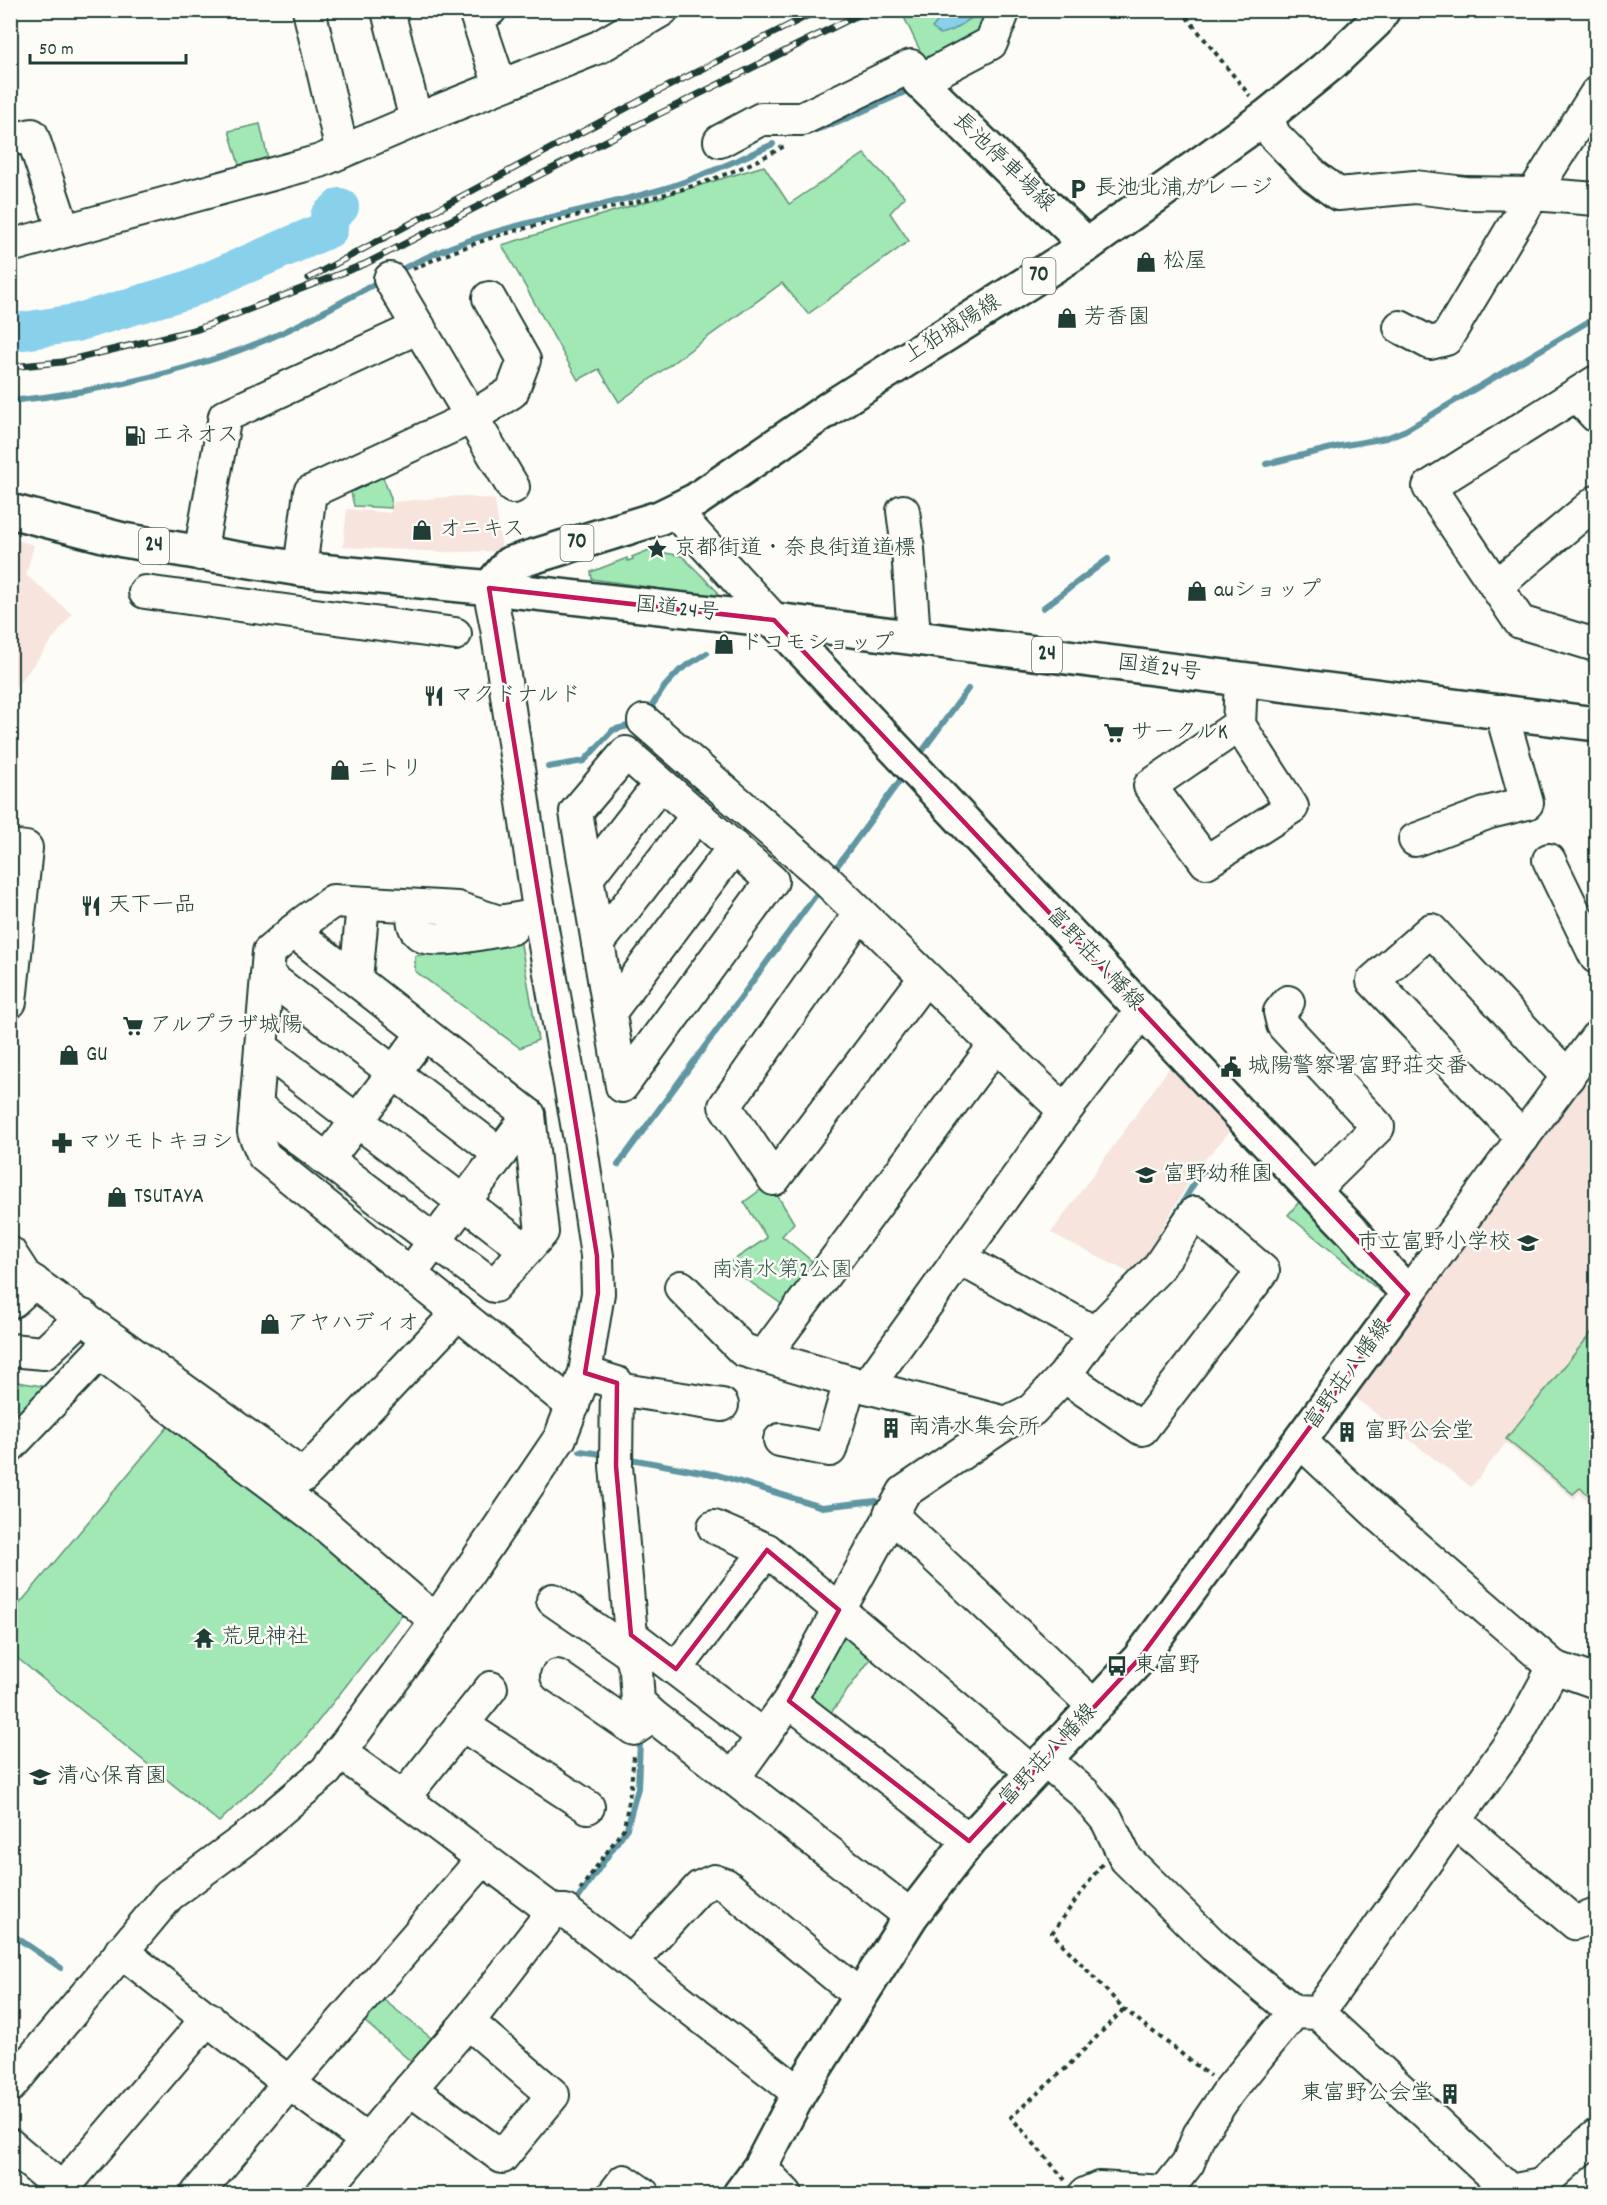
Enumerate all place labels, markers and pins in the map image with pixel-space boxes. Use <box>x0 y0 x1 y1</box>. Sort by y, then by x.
place label: 長池北浦ガレージ <box>1095 174 1272 205</box>
parking icon: 長池北浦ガレージ <box>1066 177 1090 201</box>
place label: 松屋 <box>1163 247 1207 278</box>
shop icon: 松屋 <box>1134 250 1158 274</box>
place label: 芳香園 <box>1084 303 1150 334</box>
shop icon: 芳香園 <box>1055 306 1079 330</box>
place label: エネオス <box>152 421 239 452</box>
fuel station icon: エネオス <box>123 424 147 448</box>
place label: オニキス <box>439 515 525 546</box>
shop icon: オニキス <box>410 518 434 542</box>
place label: 京都街道・奈良街道道標 <box>674 534 916 565</box>
place icon: 京都街道・奈良街道道標 <box>645 537 669 561</box>
place label: auショップ <box>1214 576 1321 607</box>
shop icon: auショップ <box>1185 579 1209 603</box>
place label: ドコモショップ <box>741 629 894 660</box>
shop icon: ドコモショップ <box>712 632 736 656</box>
place label: マクドナルド <box>451 681 581 712</box>
restaurant icon: マクドナルド <box>422 684 446 708</box>
place label: サークルK <box>1131 718 1228 749</box>
supermarket icon: サークルK <box>1102 721 1126 745</box>
place label: ニトリ <box>357 755 423 786</box>
shop icon: ニトリ <box>328 758 352 782</box>
place label: 天下一品 <box>108 891 196 922</box>
restaurant icon: 天下一品 <box>79 894 103 918</box>
place label: アルプラザ城陽 <box>150 1011 303 1042</box>
supermarket icon: アルプラザ城陽 <box>121 1014 145 1038</box>
place label: GU <box>86 1040 108 1071</box>
shop icon: GU <box>57 1043 81 1067</box>
place label: 城陽警察署富野荘交番 <box>1248 1052 1468 1083</box>
public building icon: 城陽警察署富野荘交番 <box>1219 1055 1243 1079</box>
place label: マツモトキヨシ <box>79 1128 233 1159</box>
pharmacy icon: マツモトキヨシ <box>50 1131 74 1155</box>
place label: 富野幼稚園 <box>1163 1160 1273 1191</box>
school or university icon: 富野幼稚園 <box>1134 1163 1158 1187</box>
place label: TSUTAYA <box>134 1182 204 1213</box>
shop icon: TSUTAYA <box>105 1185 129 1209</box>
place label: 市立富野小学校 <box>1357 1228 1511 1259</box>
school or university icon: 市立富野小学校 <box>1516 1231 1540 1255</box>
place label: アヤハディオ <box>287 1309 419 1340</box>
shop icon: アヤハディオ <box>258 1312 282 1336</box>
place label: 南清水集会所 <box>908 1413 1040 1444</box>
building icon: 南清水集会所 <box>879 1416 903 1440</box>
place label: 富野公会堂 <box>1364 1417 1474 1448</box>
building icon: 富野公会堂 <box>1335 1420 1359 1444</box>
place label: 荒見神社 <box>221 1623 309 1654</box>
temple icon: 荒見神社 <box>192 1626 216 1650</box>
place label: 東富野 <box>1134 1651 1200 1682</box>
bus stop icon: 東富野 <box>1105 1654 1129 1678</box>
place label: 清心保育園 <box>57 1762 167 1793</box>
school or university icon: 清心保育園 <box>28 1765 52 1789</box>
place label: 東富野公会堂 <box>1301 2079 1433 2110</box>
building icon: 東富野公会堂 <box>1438 2082 1462 2106</box>

